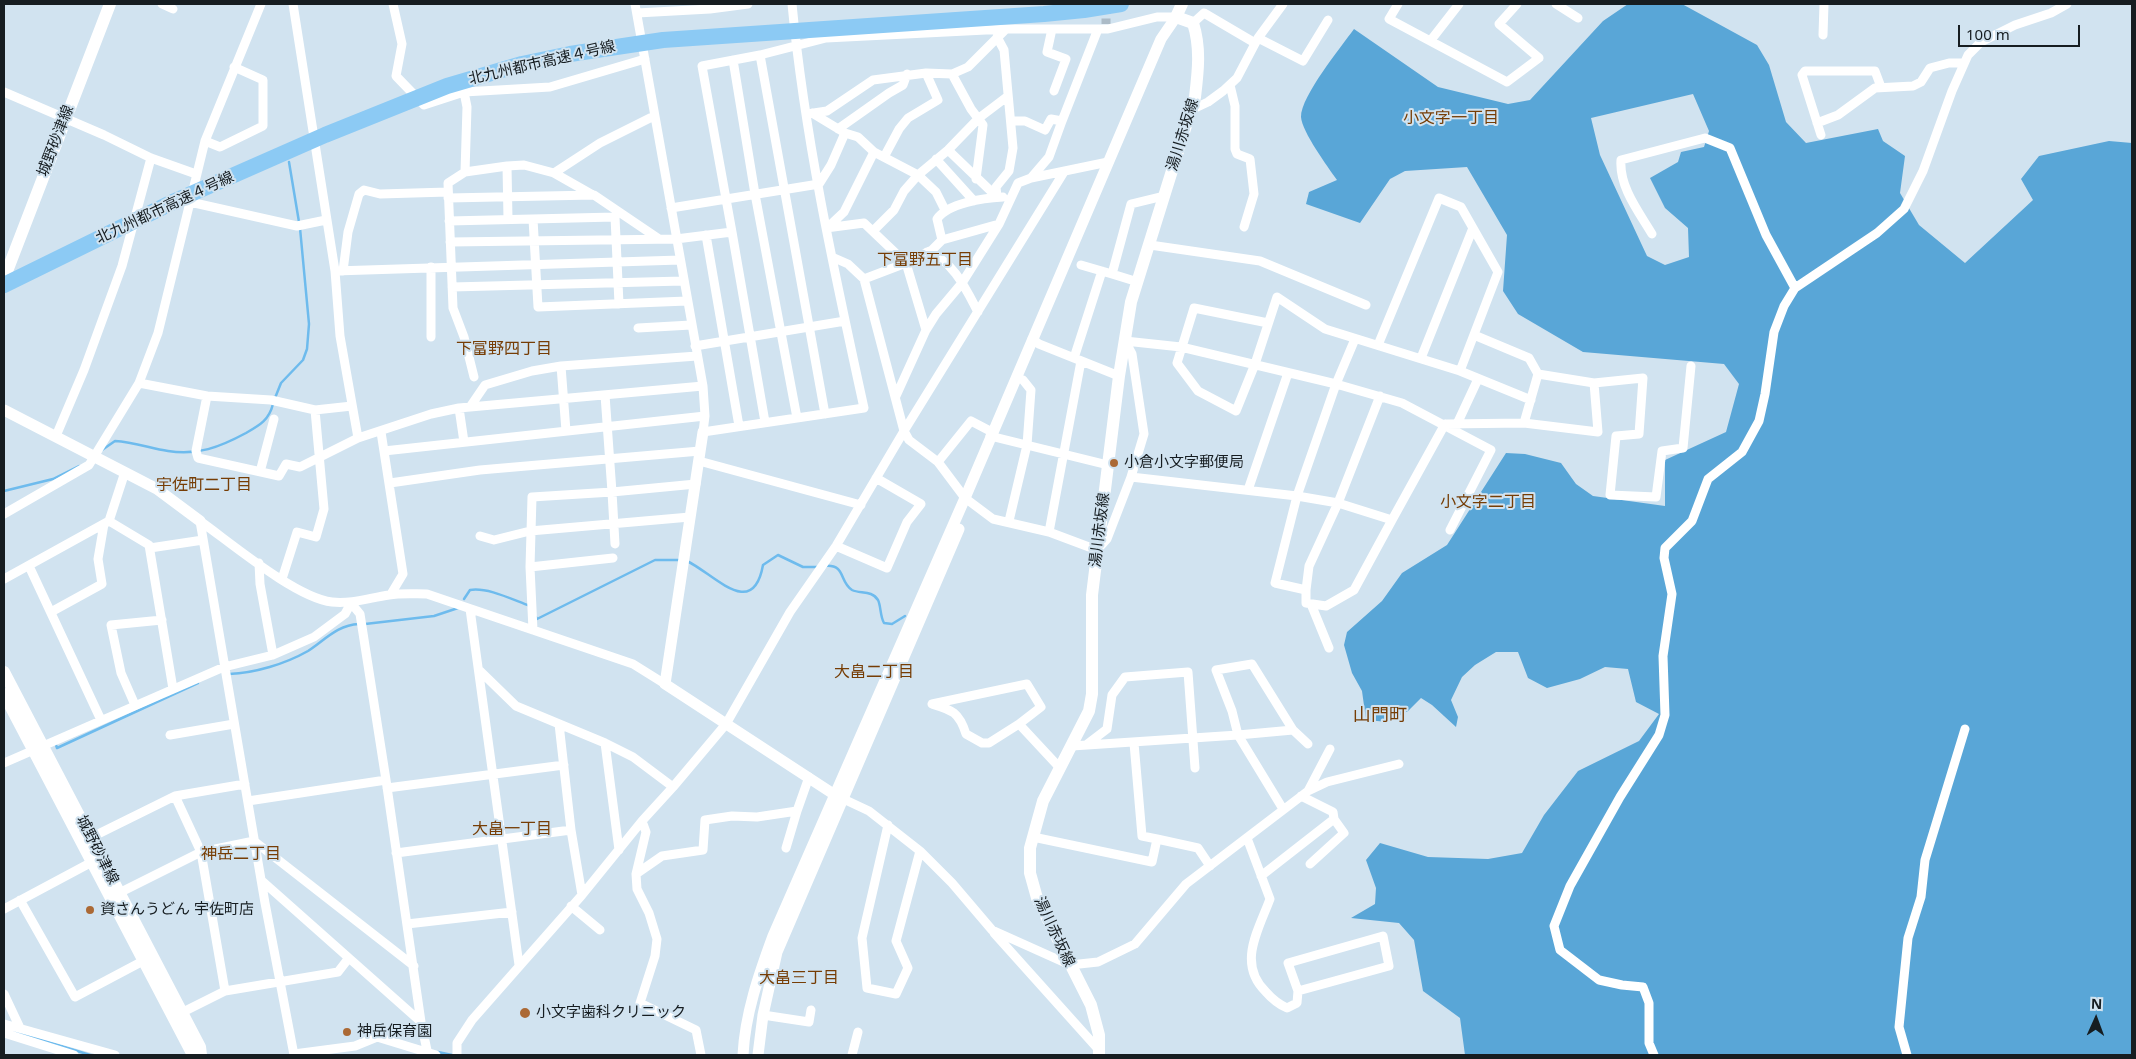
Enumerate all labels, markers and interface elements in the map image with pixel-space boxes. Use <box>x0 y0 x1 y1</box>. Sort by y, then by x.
scale bar <box>1961 15 2084 47</box>
text: 100 m <box>1966 24 2010 44</box>
street label: 北九州都市高速４号線 <box>467 37 617 89</box>
street label: 湯川赤坂線 <box>1163 97 1203 173</box>
street label: 城野砂津線 <box>34 103 78 179</box>
district label: 小文字一丁目 <box>1403 108 1499 128</box>
street label: 北九州都市高速４号線 <box>93 168 237 248</box>
district label: 下富野五丁目 <box>877 250 973 270</box>
district label: 下富野四丁目 <box>456 339 552 359</box>
place label: 小倉小文字郵便局 <box>1124 454 1244 472</box>
marker: 小倉小文字郵便局 <box>1108 457 1120 469</box>
district label: 宇佐町二丁目 <box>156 475 252 495</box>
street label: 湯川赤坂線 <box>1086 492 1114 568</box>
district label: 小文字二丁目 <box>1440 492 1536 512</box>
district label: 大畠二丁目 <box>834 662 914 682</box>
district label: 山門町 <box>1353 705 1407 727</box>
street label: 城野砂津線 <box>72 813 122 887</box>
district label: 大畠一丁目 <box>472 819 552 839</box>
district label: 神岳二丁目 <box>201 844 281 864</box>
street label: 湯川赤坂線 <box>1030 894 1078 970</box>
place label: 資さんうどん 宇佐町店 <box>100 901 254 919</box>
marker: 資さんうどん 宇佐町店 <box>84 904 96 916</box>
district label: 大畠三丁目 <box>759 968 839 988</box>
north arrow <box>2071 994 2121 1044</box>
text: N <box>2091 994 2103 1013</box>
place label: 小文字歯科クリニック <box>536 1004 686 1022</box>
marker: 小文字歯科クリニック <box>518 1006 532 1020</box>
place label: 神岳保育園 <box>357 1023 432 1041</box>
marker: 神岳保育園 <box>341 1026 353 1038</box>

